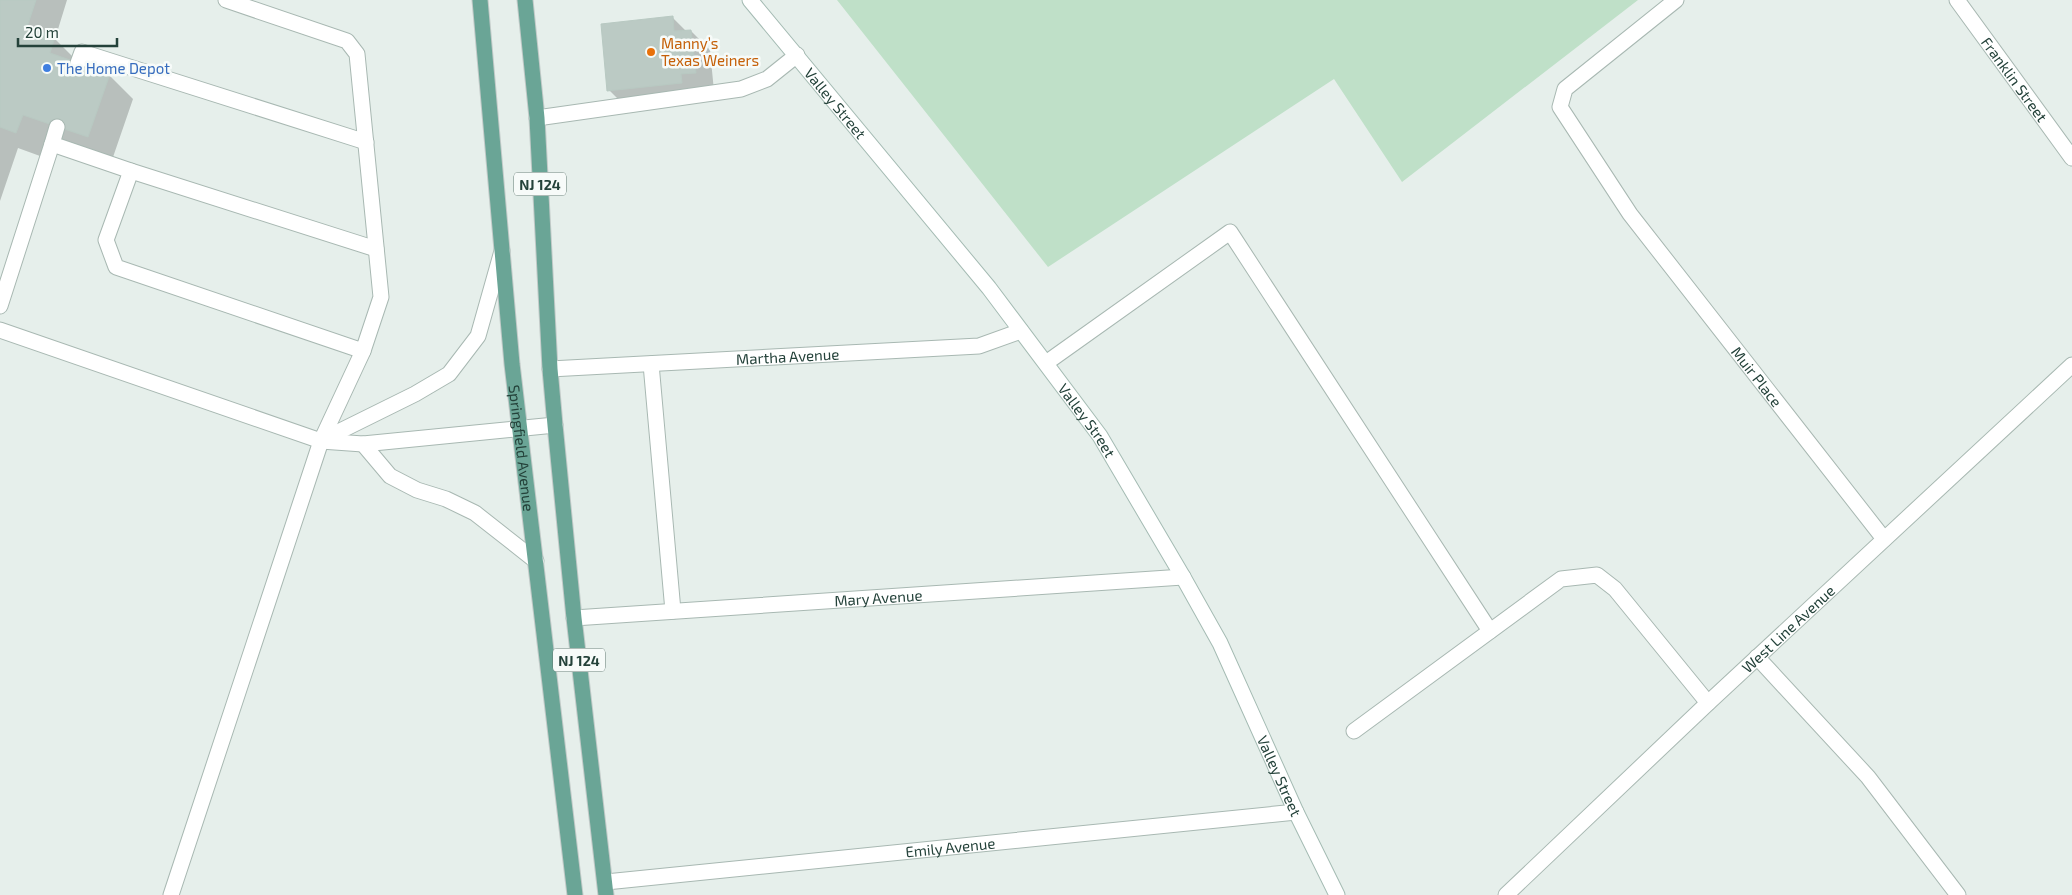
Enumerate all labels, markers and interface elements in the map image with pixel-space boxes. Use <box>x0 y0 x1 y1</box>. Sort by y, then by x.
scale bar <box>18 15 116 47</box>
text: 20 m <box>25 23 59 41</box>
street label: Franklin Street <box>1978 33 2052 125</box>
place label: Manny’s Texas Weiners <box>661 34 759 69</box>
marker: Manny’s Texas Weiners <box>645 46 657 58</box>
place label: The Home Depot <box>57 59 170 77</box>
marker: The Home Depot <box>41 62 53 74</box>
street label: Valley Street <box>801 64 870 142</box>
road number: NJ 124 <box>514 172 566 195</box>
street label: Muir Place <box>1728 343 1786 410</box>
street label: Martha Avenue <box>736 345 840 368</box>
street label: Valley Street <box>1055 380 1120 461</box>
street label: Springfield Avenue <box>506 384 538 512</box>
street label: West Line Avenue <box>1738 581 1838 676</box>
street label: Mary Avenue <box>834 586 923 609</box>
road number: NJ 124 <box>553 648 605 672</box>
street label: Valley Street <box>1254 732 1306 819</box>
street label: Emily Avenue <box>904 834 996 861</box>

